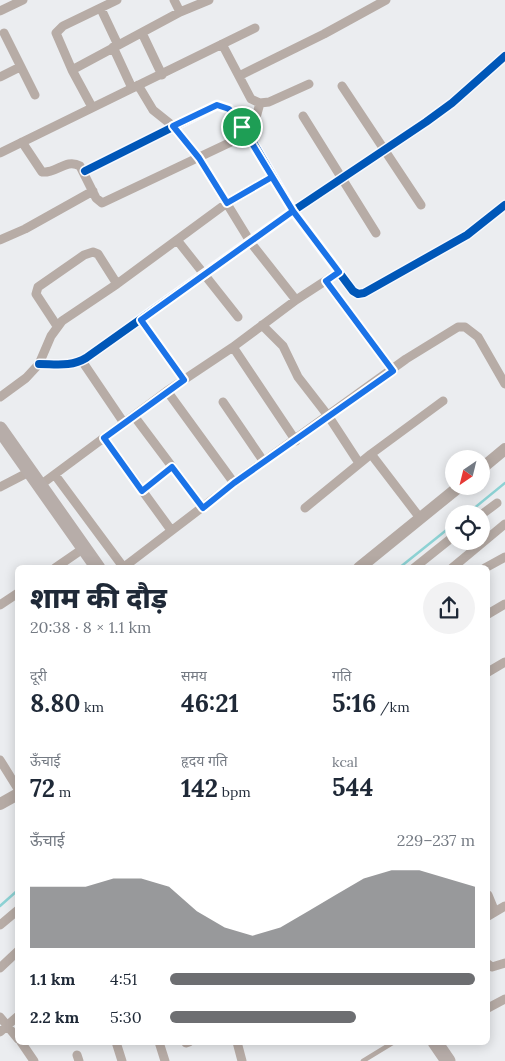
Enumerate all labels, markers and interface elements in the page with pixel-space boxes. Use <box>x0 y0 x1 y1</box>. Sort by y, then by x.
pin <box>221 106 263 148</box>
icon: arrive <box>228 113 256 141</box>
north arrow <box>445 450 490 495</box>
map controls <box>445 450 490 550</box>
button: locate <box>445 505 490 550</box>
text: शाम की दौड़ <box>30 580 167 616</box>
button: share <box>423 582 475 634</box>
text: 20:38 · 8 × 1.1 km <box>30 617 151 637</box>
text: दूरी <box>30 667 47 685</box>
text: समय <box>181 667 207 685</box>
text: गति <box>332 667 352 685</box>
text: 8.80 <box>30 687 80 719</box>
text: 46:21 <box>181 687 239 719</box>
text: 5:16 <box>332 687 376 719</box>
text: km <box>80 698 104 716</box>
text: /km <box>376 698 410 716</box>
text: ऊँचाई <box>30 752 60 770</box>
text: हृदय गति <box>181 752 227 770</box>
text: kcal <box>332 753 358 771</box>
text: 544 <box>332 771 373 803</box>
text: 72 <box>30 772 55 804</box>
text: 142 <box>181 772 218 804</box>
text: m <box>55 783 71 801</box>
text: bpm <box>218 783 251 801</box>
text: ऊँचाई <box>30 830 65 850</box>
text: 229–237 m <box>397 830 475 850</box>
text: 1.1 km <box>30 969 75 989</box>
text: 4:51 <box>110 969 137 989</box>
text: 2.2 km <box>30 1007 79 1027</box>
text: 5:30 <box>110 1007 142 1027</box>

